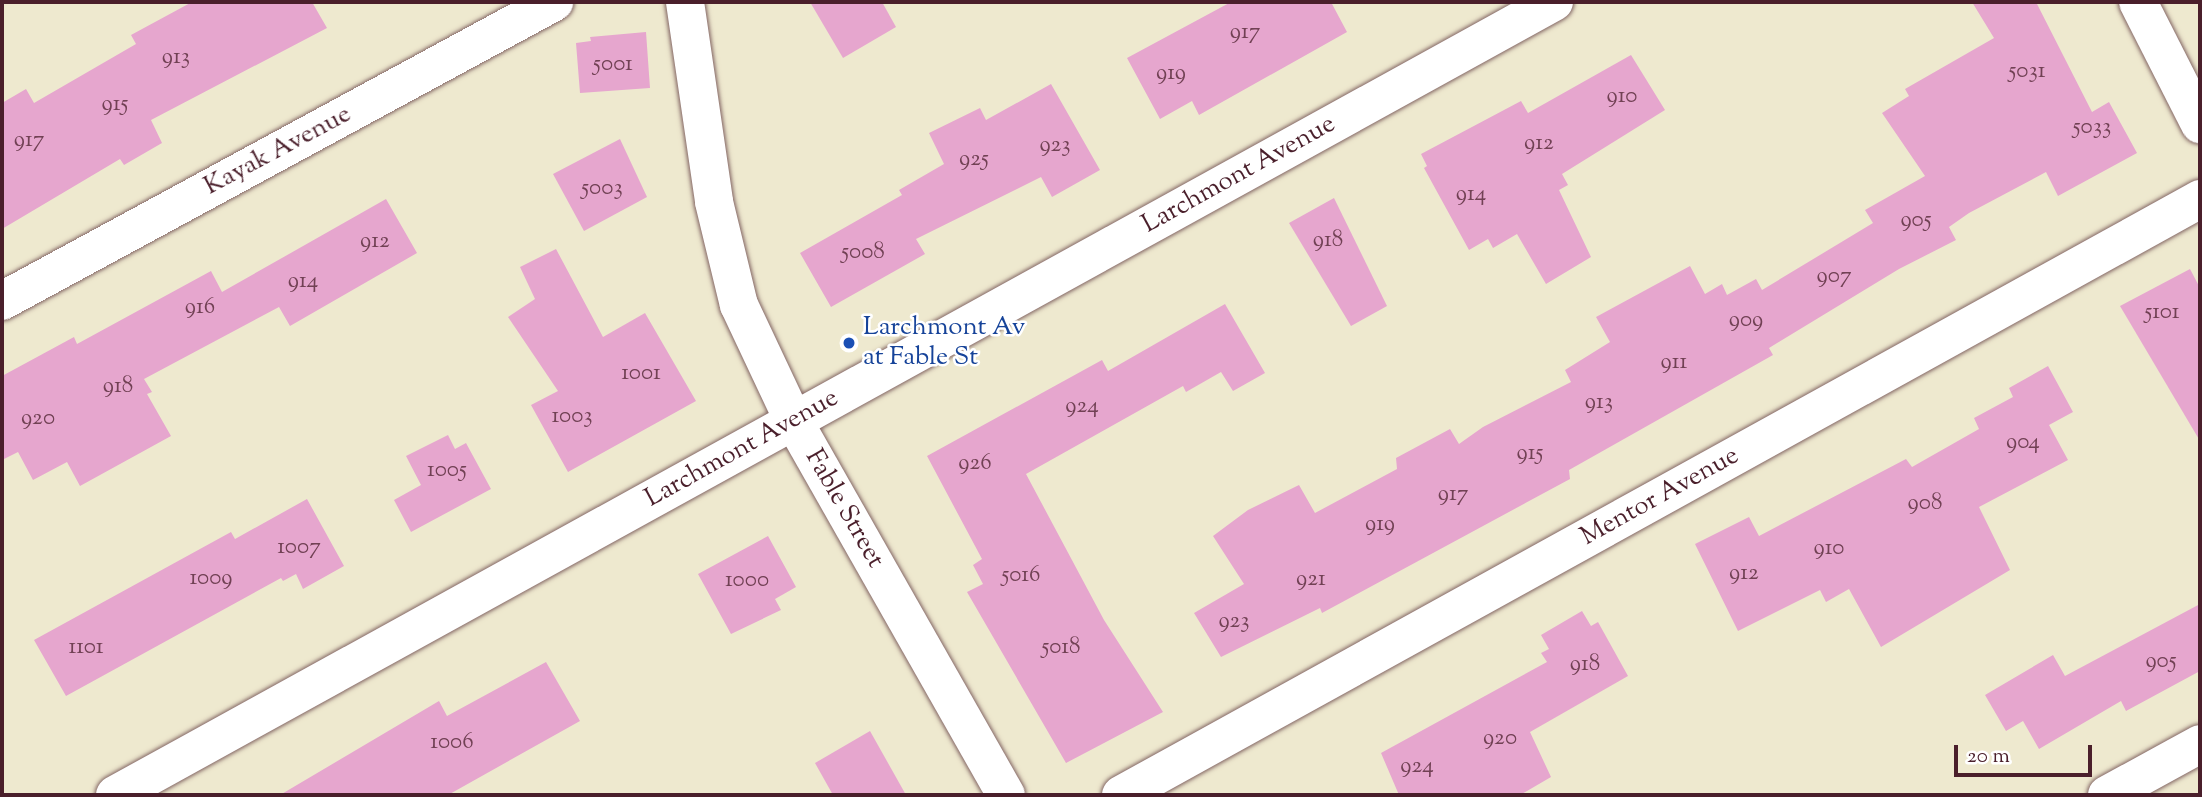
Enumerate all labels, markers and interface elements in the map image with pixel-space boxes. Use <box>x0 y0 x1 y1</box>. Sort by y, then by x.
house number: 917 <box>1230 19 1260 47</box>
house number: 913 <box>162 44 190 72</box>
house number: 5001 <box>593 51 633 79</box>
house number: 5031 <box>2008 58 2046 86</box>
house number: 919 <box>1156 60 1186 88</box>
house number: 910 <box>1607 83 1637 111</box>
house number: 915 <box>102 91 128 119</box>
street label: Kayak Avenue <box>199 99 357 203</box>
street label: Larchmont Avenue <box>1137 109 1341 241</box>
house number: 5033 <box>2073 114 2111 142</box>
house number: 917 <box>14 127 44 155</box>
house number: 912 <box>1524 130 1554 158</box>
house number: 923 <box>1039 132 1071 160</box>
house number: 925 <box>959 146 989 174</box>
house number: 5003 <box>581 175 623 203</box>
house number: 914 <box>1456 181 1486 209</box>
house number: 905 <box>1900 207 1932 235</box>
house number: 918 <box>1313 227 1343 255</box>
house number: 912 <box>360 228 390 256</box>
house number: 5008 <box>841 239 885 267</box>
house number: 907 <box>1817 263 1851 291</box>
house number: 914 <box>288 268 318 296</box>
house number: 916 <box>185 294 215 322</box>
house number: 5101 <box>2144 299 2180 327</box>
house number: 909 <box>1729 307 1763 335</box>
place label: Larchmont Av at Fable St <box>863 312 1025 374</box>
marker: Larchmont Av at Fable St <box>841 335 857 351</box>
house number: 911 <box>1661 349 1687 377</box>
house number: 1001 <box>621 360 661 388</box>
house number: 918 <box>103 373 133 401</box>
street label: Larchmont Avenue <box>640 383 844 515</box>
house number: 913 <box>1585 389 1613 417</box>
house number: 924 <box>1065 393 1099 421</box>
house number: 1003 <box>551 403 593 431</box>
house number: 920 <box>21 405 55 433</box>
house number: 904 <box>2006 429 2040 457</box>
house number: 915 <box>1517 440 1543 468</box>
street label: Mentor Avenue <box>1575 441 1745 553</box>
street label: Fable Street <box>798 444 890 574</box>
house number: 926 <box>958 450 992 478</box>
house number: 1005 <box>427 457 467 485</box>
house number: 917 <box>1438 481 1468 509</box>
house number: 908 <box>1908 490 1942 518</box>
house number: 919 <box>1365 511 1395 539</box>
house number: 1007 <box>277 534 321 562</box>
house number: 910 <box>1814 535 1844 563</box>
house number: 912 <box>1729 560 1759 588</box>
house number: 5016 <box>1001 562 1041 590</box>
house number: 1009 <box>189 565 233 593</box>
house number: 921 <box>1296 566 1326 594</box>
house number: 1000 <box>725 567 769 595</box>
house number: 923 <box>1218 608 1250 636</box>
house number: 1101 <box>68 634 104 662</box>
house number: 5018 <box>1041 634 1081 662</box>
house number: 905 <box>2145 648 2177 676</box>
house number: 918 <box>1570 651 1600 679</box>
house number: 920 <box>1483 725 1517 753</box>
house number: 1006 <box>430 729 474 757</box>
scale bar <box>1957 730 2095 774</box>
text: 20 m <box>1967 742 2010 772</box>
house number: 924 <box>1400 753 1434 781</box>

